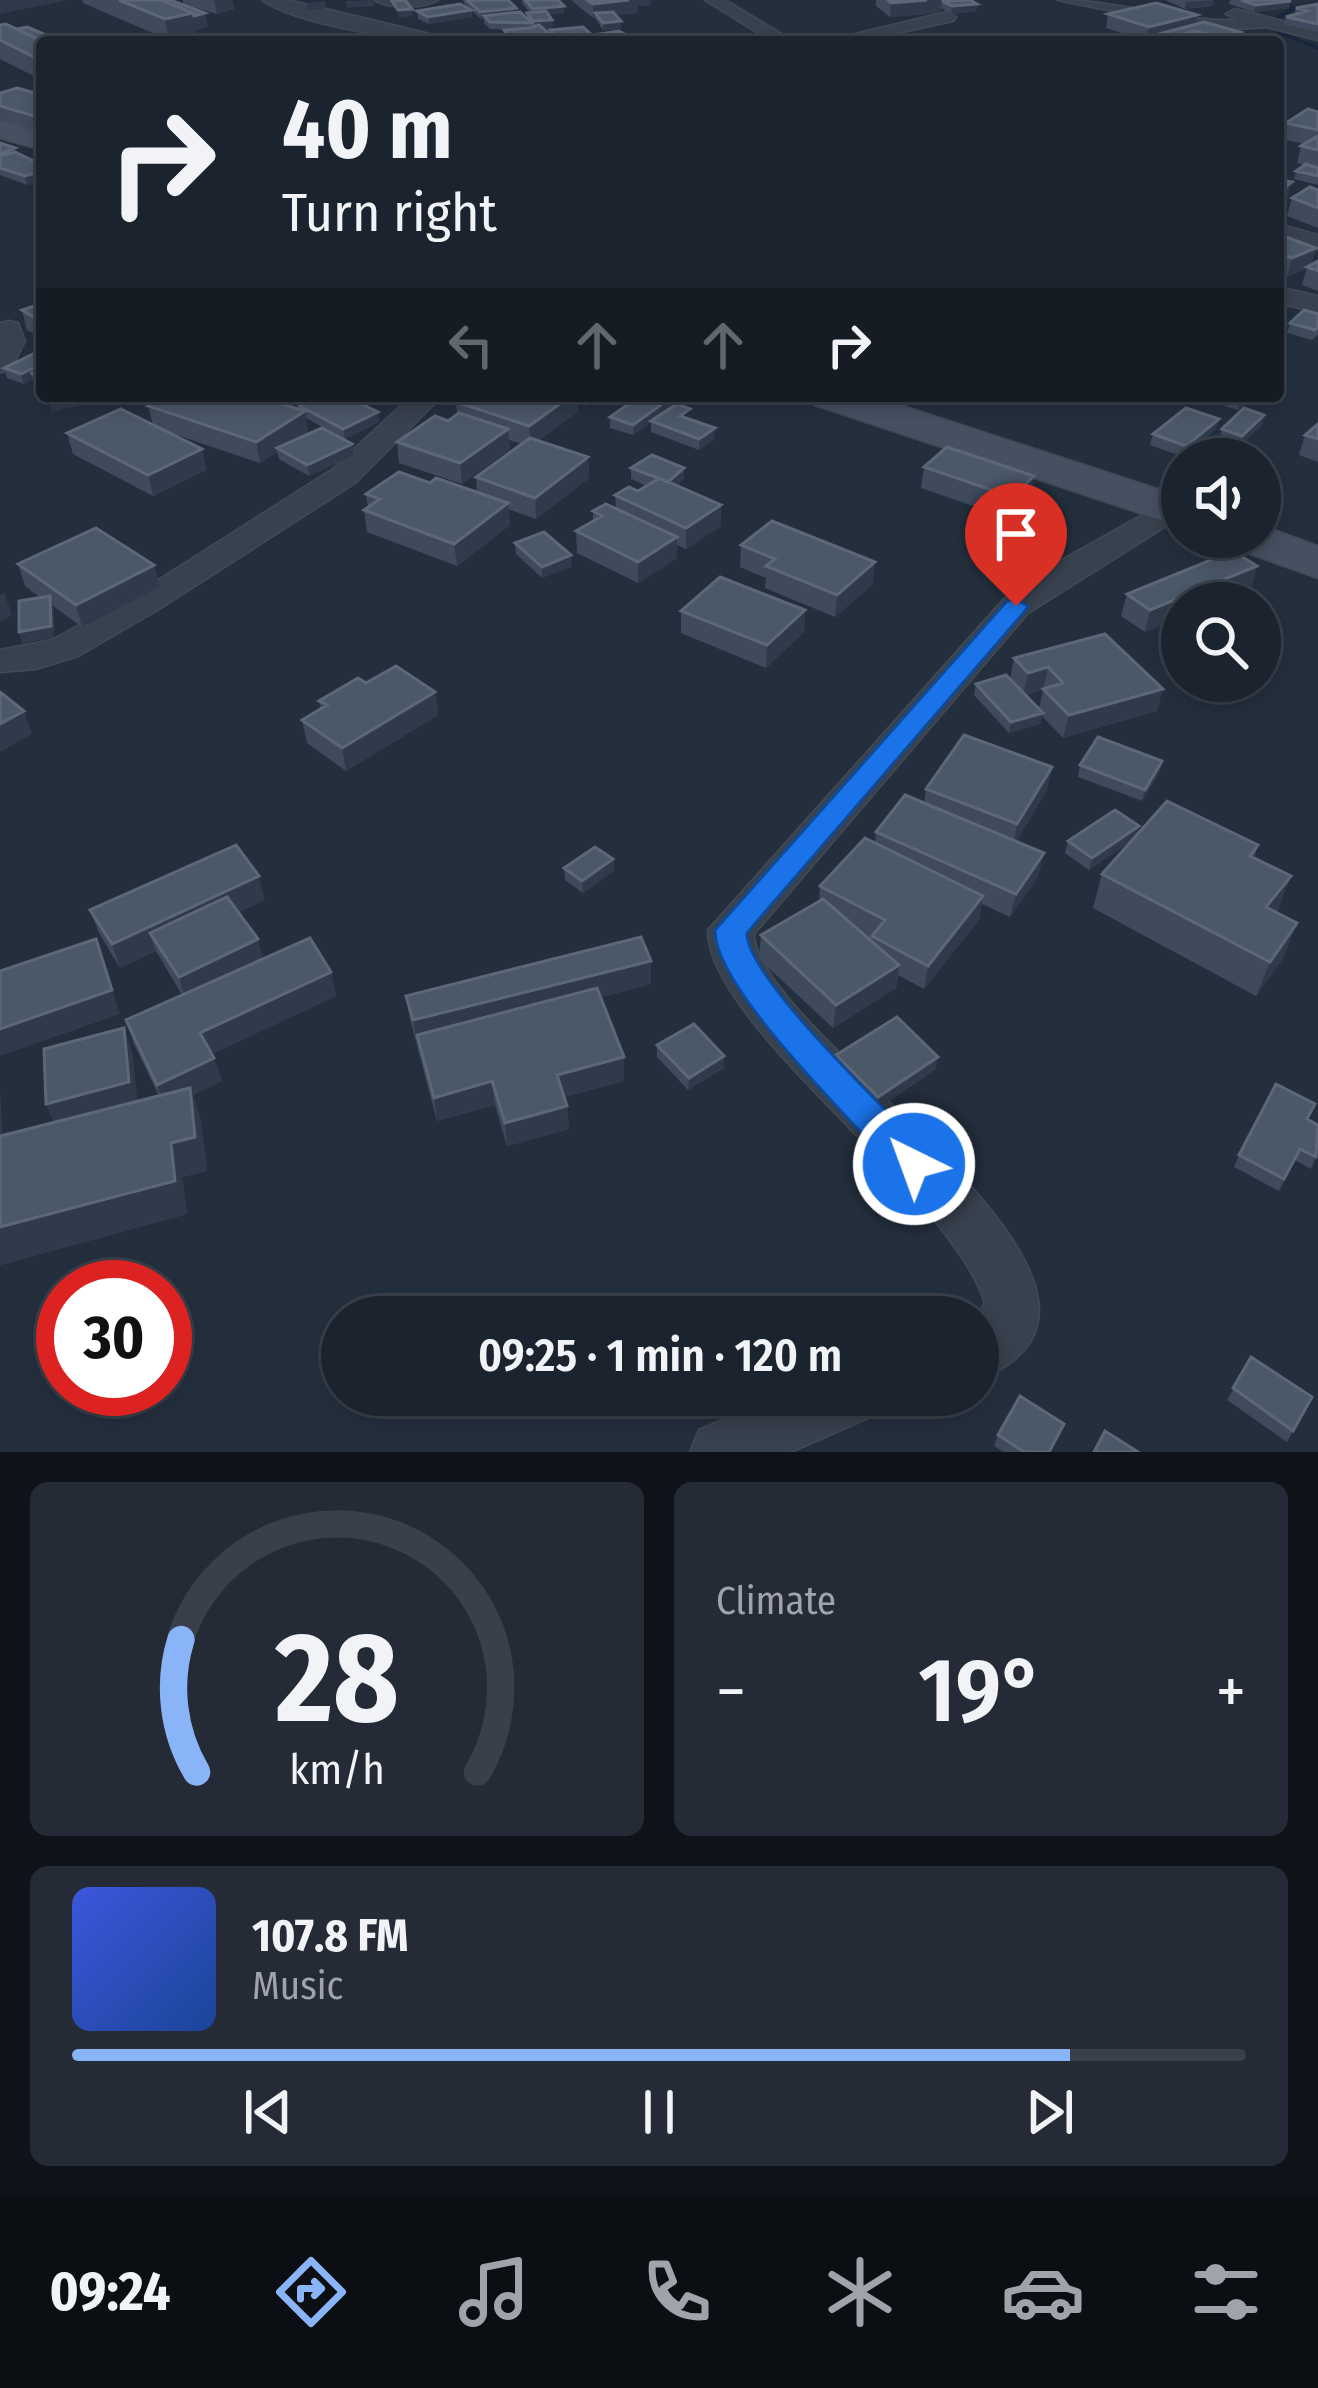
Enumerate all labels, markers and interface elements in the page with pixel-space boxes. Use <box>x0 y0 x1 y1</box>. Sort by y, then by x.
text: 40 m <box>282 79 453 180</box>
icon: right <box>84 84 240 240</box>
text: Turn right <box>282 181 497 245</box>
icon: left <box>438 312 504 378</box>
icon: ahead <box>564 312 630 378</box>
icon: ahead <box>690 312 756 378</box>
icon: right <box>816 312 882 378</box>
map controls <box>1161 438 1281 702</box>
button: sound <box>1161 438 1281 558</box>
pin <box>965 483 1067 606</box>
icon: arrive <box>983 501 1049 567</box>
button: search <box>1161 582 1281 702</box>
position arrow <box>851 1101 977 1227</box>
speed limit sign: 30 <box>36 1260 192 1416</box>
text: 09:25 · 1 min · 120 m <box>478 1329 842 1383</box>
text: Climate <box>716 1578 836 1624</box>
text: 28 <box>274 1604 399 1754</box>
text: 19° <box>918 1637 1044 1745</box>
text: − <box>716 1652 746 1731</box>
text: + <box>1216 1652 1246 1731</box>
text: km/h <box>289 1744 385 1795</box>
text: 107.8 FM <box>252 1909 408 1963</box>
text: Music <box>252 1963 343 2009</box>
icon: previous <box>235 2079 301 2145</box>
icon: pause <box>626 2079 692 2145</box>
icon: next <box>1017 2079 1083 2145</box>
icon: directions <box>269 2250 353 2334</box>
icon: music <box>452 2250 536 2334</box>
icon: phone <box>635 2250 719 2334</box>
icon: climate <box>818 2250 902 2334</box>
icon: car <box>1001 2250 1085 2334</box>
icon: filters <box>1184 2250 1268 2334</box>
text: 09:24 <box>49 2260 171 2324</box>

